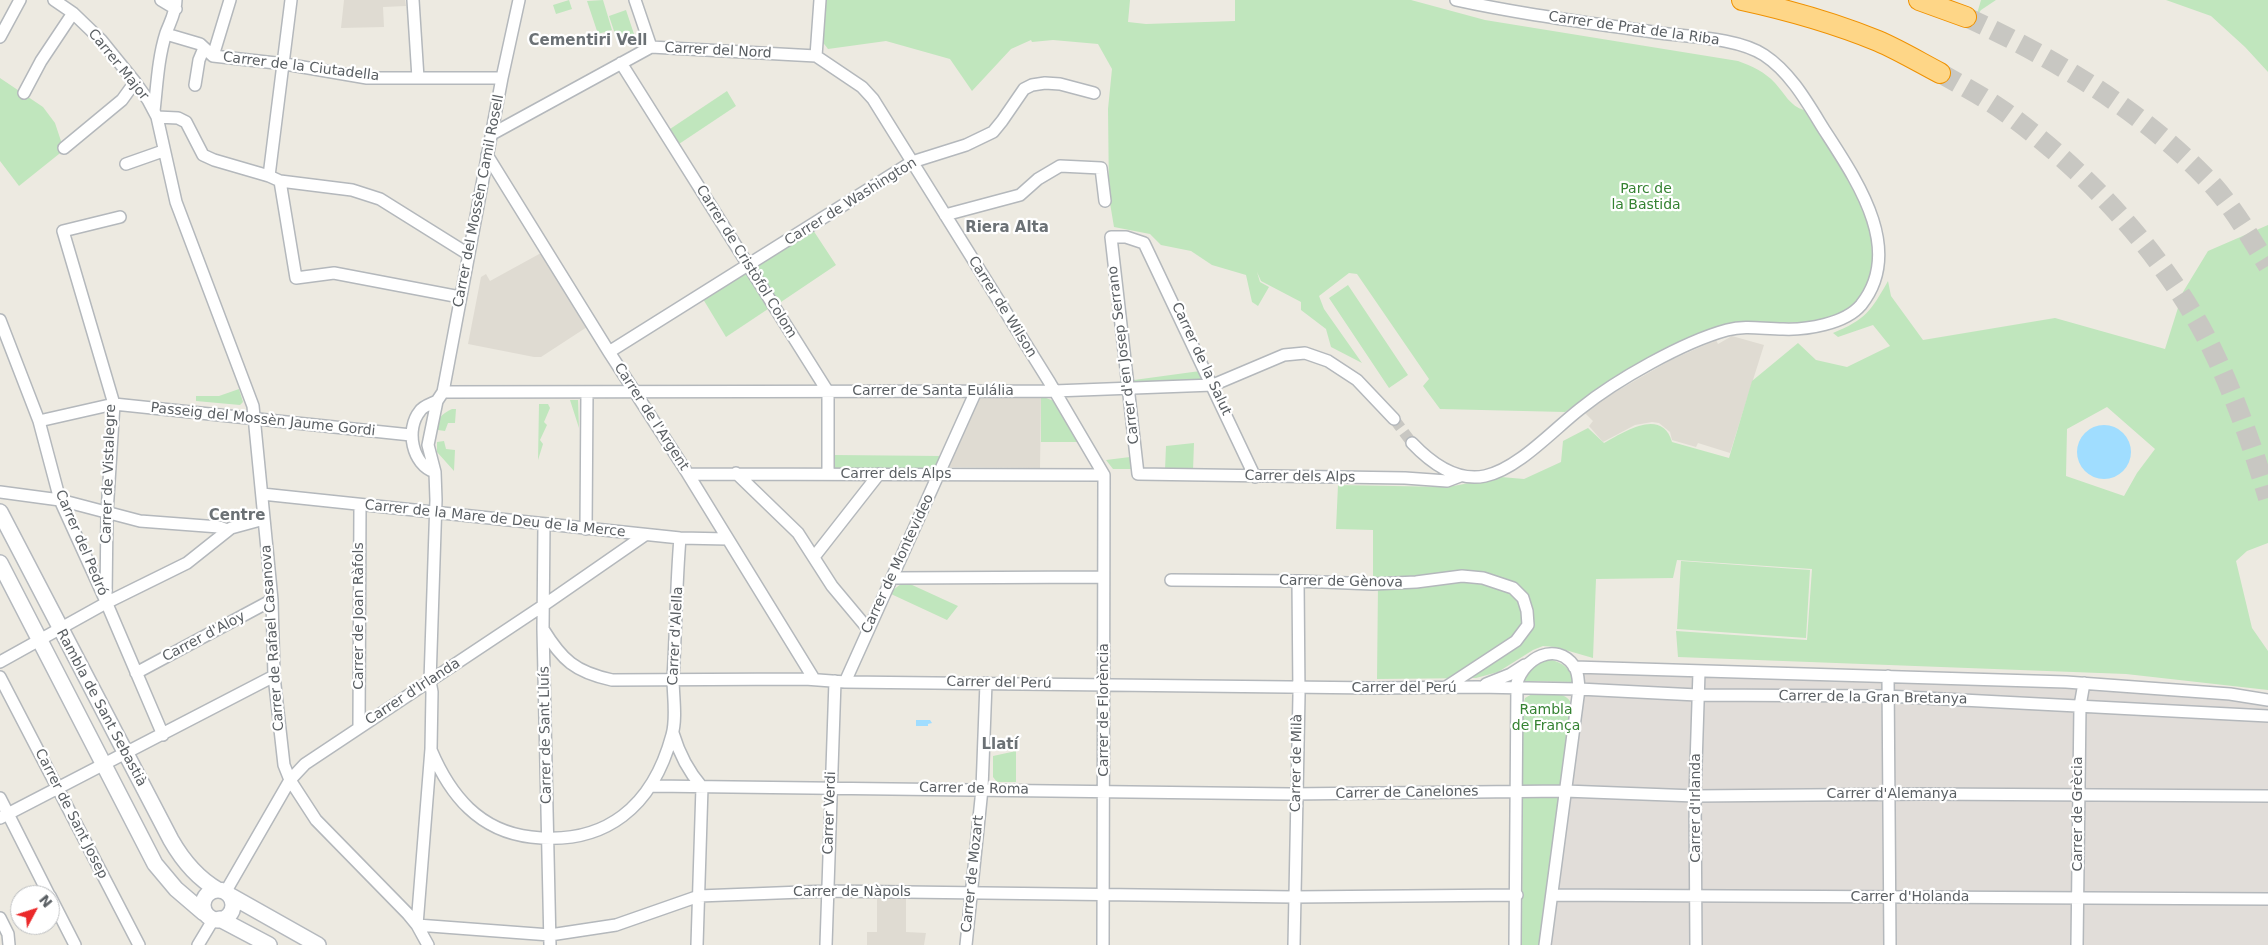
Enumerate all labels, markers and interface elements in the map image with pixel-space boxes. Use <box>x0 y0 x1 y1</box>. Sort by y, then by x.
street label: Carrer de Prat de la Riba <box>1547 9 1721 49</box>
street label: Carrer Major <box>84 26 152 104</box>
district label: Cementiri Vell <box>529 32 647 50</box>
street label: Carrer del Nord <box>664 40 772 62</box>
street label: Carrer de la Ciutadella <box>222 49 380 85</box>
street label: Carrer del Mossèn Camil Rosell <box>450 93 508 309</box>
street label: Carrer de Washington <box>782 155 920 249</box>
park label: Parc de la Bastida <box>1611 181 1681 213</box>
street label: Carrer de Cristòfol Colom <box>692 182 800 342</box>
district label: Riera Alta <box>965 219 1049 237</box>
street label: Carrer de Wilson <box>964 253 1040 361</box>
street label: Carrer d'en Josep Serrano <box>1105 265 1143 445</box>
street label: Carrer de la Salut <box>1167 300 1235 418</box>
street label: Carrer de l'Argent <box>610 360 692 474</box>
street label: Carrer de Santa Eulália <box>852 383 1014 399</box>
street label: Passeig del Mossèn Jaume Gordi <box>150 400 376 440</box>
street label: Carrer de Vistalegre <box>98 404 120 544</box>
street label: Carrer dels Alps <box>841 466 951 482</box>
street label: Carrer dels Alps <box>1244 468 1356 486</box>
street label: Carrer del Pedró <box>51 488 111 598</box>
street label: Carrer de Montevideo <box>858 492 938 636</box>
street label: Carrer de la Mare de Deu de la Merce <box>364 497 626 541</box>
district label: Centre <box>209 507 265 525</box>
street label: Carrer de Joan Ràfols <box>351 542 367 690</box>
street label: Carrer de Rafael Casanova <box>258 544 288 732</box>
street label: Carrer de Gènova <box>1279 573 1403 591</box>
street label: Carrer d'Alella <box>665 586 687 686</box>
street label: Carrer d'Aloy <box>160 608 248 666</box>
street label: Rambla de Sant Sebastià <box>52 626 150 790</box>
street label: Carrer de Florència <box>1096 643 1112 777</box>
street label: Carrer d'Irlanda <box>362 655 464 729</box>
street label: Carrer de Sant Lluís <box>536 666 556 804</box>
street label: Carrer del Perú <box>946 674 1052 692</box>
street label: Carrer del Perú <box>1351 680 1457 696</box>
street label: Carrer de la Gran Bretanya <box>1778 688 1968 708</box>
park label: Rambla de França <box>1512 702 1580 734</box>
street label: Carrer de Milà <box>1288 714 1306 812</box>
district label: Llatí <box>981 736 1019 754</box>
street label: Carrer de Sant Josep <box>31 746 111 882</box>
street label: Carrer d'Irlanda <box>1688 753 1704 863</box>
street label: Carrer de Grècia <box>2070 756 2086 872</box>
street label: Carrer Verdi <box>820 771 840 855</box>
street label: Carrer de Roma <box>919 780 1029 798</box>
street label: Carrer de Canelones <box>1335 783 1479 803</box>
street label: Carrer d'Alemanya <box>1827 786 1957 802</box>
street label: Carrer de Mozart <box>958 814 988 934</box>
street label: Carrer de Nàpols <box>793 884 911 900</box>
north arrow <box>10 885 60 935</box>
street label: Carrer d'Holanda <box>1851 889 1969 905</box>
text: N <box>36 891 56 911</box>

